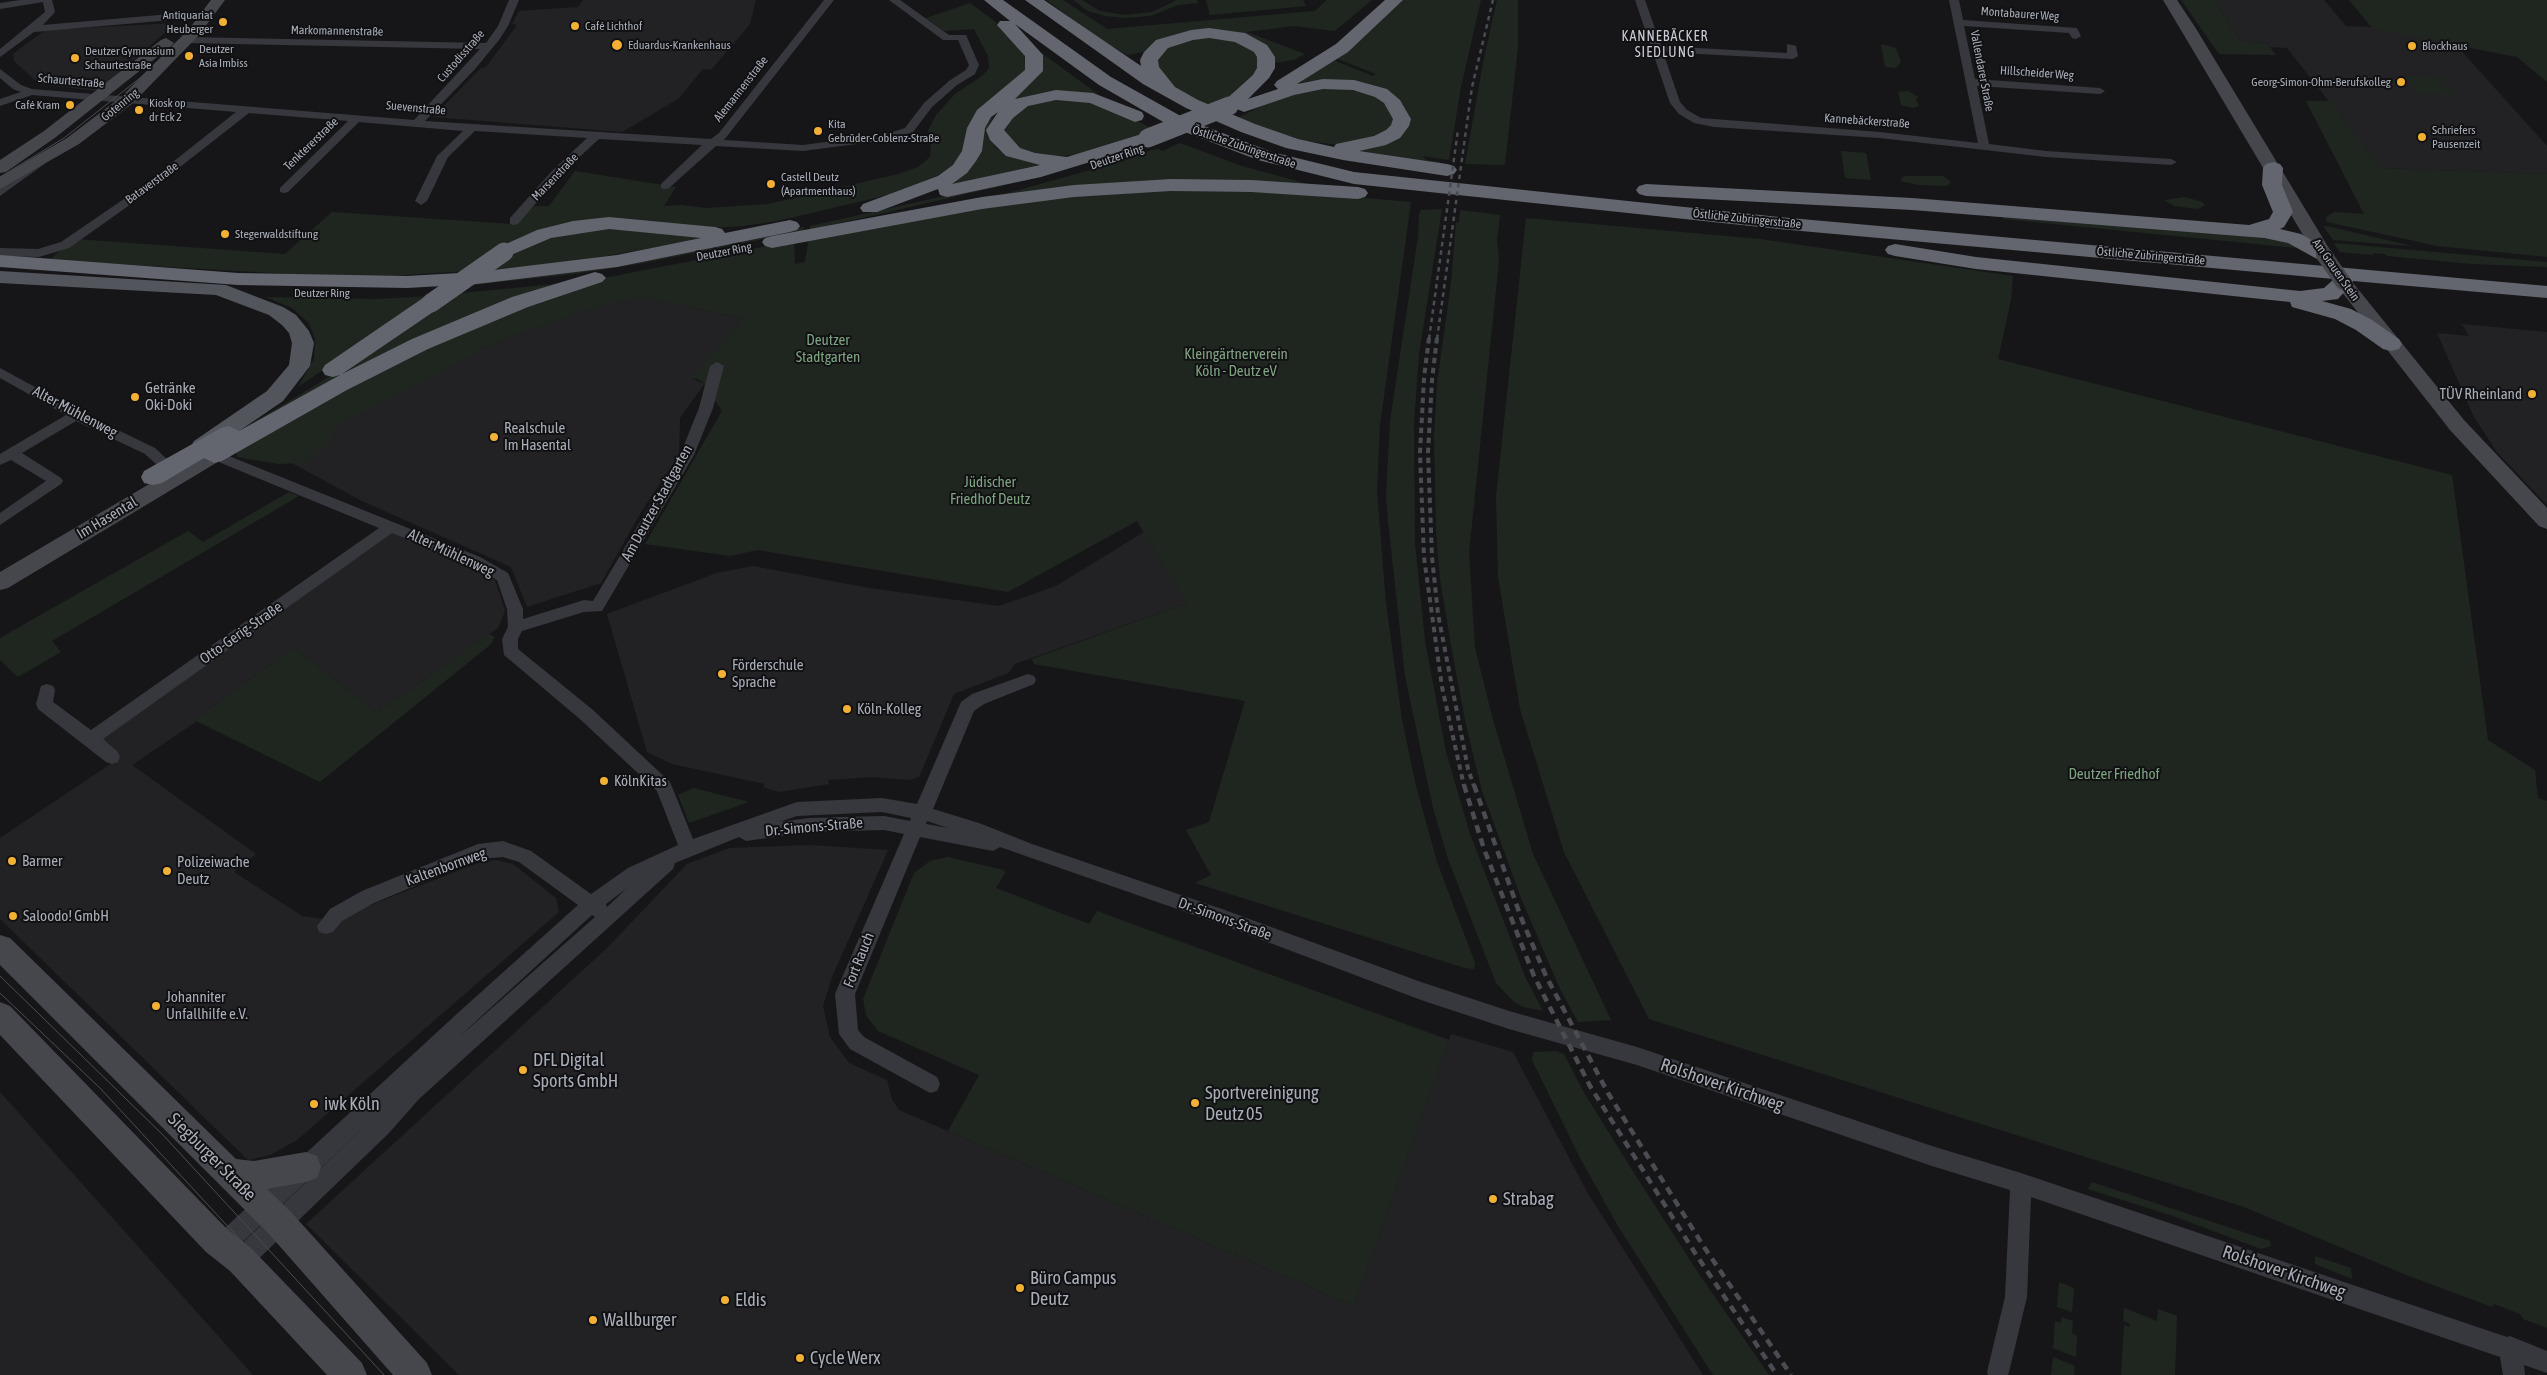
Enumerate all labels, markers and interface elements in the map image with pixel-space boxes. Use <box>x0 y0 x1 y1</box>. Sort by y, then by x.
street label: Montabaurer Weg <box>1980 4 2060 24</box>
place label: Antiquariat Heuberger <box>163 8 213 36</box>
marker: Antiquariat Heuberger <box>217 16 229 28</box>
place label: Café Lichthof <box>585 19 642 33</box>
marker: Café Lichthof <box>569 20 581 32</box>
street label: Markomannenstraße <box>291 23 383 39</box>
street label: Custodisstraße <box>434 27 488 85</box>
district label: KANNEBÄCKER SIEDLUNG <box>1620 29 1710 62</box>
street label: Vallendarer Straße <box>1967 29 1997 113</box>
marker: Eduardus-Krankenhaus <box>610 38 624 52</box>
place label: Eduardus-Krankenhaus <box>628 38 731 52</box>
place label: Blockhaus <box>2422 39 2468 53</box>
marker: Blockhaus <box>2406 40 2418 52</box>
place label: Deutzer Asia Imbiss <box>199 42 248 70</box>
place label: Deutzer Gymnasium Schaurtestraße <box>85 44 174 72</box>
marker: Deutzer Asia Imbiss <box>183 50 195 62</box>
marker: Deutzer Gymnasium Schaurtestraße <box>69 52 81 64</box>
street label: Alemannenstraße <box>711 53 771 125</box>
street label: Hillscheider Weg <box>2000 63 2074 83</box>
street label: Schaurtestraße <box>37 71 105 91</box>
place label: Georg-Simon-Ohm-Berufskolleg <box>2251 75 2391 89</box>
marker: Georg-Simon-Ohm-Berufskolleg <box>2395 76 2407 88</box>
street label: Gotenring <box>98 86 142 124</box>
place label: Kiosk op dr Eck 2 <box>149 96 186 124</box>
place label: Café Kram <box>15 98 60 112</box>
street label: Suevenstraße <box>386 98 446 118</box>
marker: Café Kram <box>64 99 76 111</box>
marker: Kiosk op dr Eck 2 <box>133 104 145 116</box>
street label: Kannebäckerstraße <box>1824 111 1910 131</box>
street label: Tenktererstraße <box>281 114 341 174</box>
place label: Kita Gebrüder-Coblenz-Straße <box>828 117 939 145</box>
street label: Östliche Zubringerstraße <box>1190 123 1298 171</box>
place label: Schriefers Pausenzeit <box>2432 123 2480 151</box>
marker: Kita Gebrüder-Coblenz-Straße <box>812 125 824 137</box>
marker: Schriefers Pausenzeit <box>2416 131 2428 143</box>
street label: Deutzer Ring <box>1088 141 1146 173</box>
street label: Marsenstraße <box>529 150 581 204</box>
street label: Bataverstraße <box>123 159 181 207</box>
place label: Castell Deutz (Apartmenthaus) <box>781 170 856 198</box>
marker: Castell Deutz (Apartmenthaus) <box>765 178 777 190</box>
street label: Östliche Zubringerstraße <box>1692 206 1802 232</box>
place label: Stegerwaldstiftung <box>235 227 318 241</box>
marker: Stegerwaldstiftung <box>219 228 231 240</box>
street label: Am Grauen Stein <box>2309 236 2363 304</box>
street label: Deutzer Ring <box>695 240 753 264</box>
street label: Östliche Zubringerstraße <box>2096 244 2206 268</box>
street label: Deutzer Ring <box>294 286 350 300</box>
park label: Deutzer Stadtgarten <box>796 331 860 366</box>
park label: Kleingärtnerverein Köln - Deutz eV <box>1184 345 1288 380</box>
place label: Getränke Oki-Doki <box>145 379 196 414</box>
street label: Alter Mühlenweg <box>30 382 120 442</box>
place label: TÜV Rheinland <box>2440 385 2522 403</box>
marker: TÜV Rheinland <box>2526 388 2538 400</box>
marker: Getränke Oki-Doki <box>129 391 141 403</box>
place label: Realschule Im Hasental <box>504 419 571 454</box>
marker: Realschule Im Hasental <box>488 431 500 443</box>
street label: Am Deutzer Stadtgarten <box>618 442 696 564</box>
park label: Jüdischer Friedhof Deutz <box>950 473 1030 508</box>
street label: Im Hasental <box>74 493 140 543</box>
street label: Alter Mühlenweg <box>405 525 497 581</box>
street label: Otto-Gerig-Straße <box>196 598 286 668</box>
place label: Förderschule Sprache <box>732 656 804 691</box>
marker: Förderschule Sprache <box>716 668 728 680</box>
place label: Köln-Kolleg <box>857 700 921 718</box>
marker: Köln-Kolleg <box>841 703 853 715</box>
park label: Deutzer Friedhof <box>2068 765 2160 783</box>
place label: KölnKitas <box>614 772 667 790</box>
marker: KölnKitas <box>598 775 610 787</box>
street label: Dr.-Simons-Straße <box>764 814 864 840</box>
street label: Kaltenbornweg <box>403 844 489 890</box>
place label: Barmer <box>22 852 63 870</box>
place label: Polizeiwache Deutz <box>177 853 250 888</box>
marker: Barmer <box>6 855 18 867</box>
marker: Polizeiwache Deutz <box>161 865 173 877</box>
street label: Dr.-Simons-Straße <box>1176 894 1274 944</box>
place label: Saloodo! GmbH <box>23 907 109 925</box>
marker: Saloodo! GmbH <box>7 910 19 922</box>
street label: Fort Rauch <box>840 930 878 990</box>
place label: Johanniter Unfallhilfe e.V. <box>166 988 248 1023</box>
marker: Johanniter Unfallhilfe e.V. <box>150 1000 162 1012</box>
place label: DFL Digital Sports GmbH <box>533 1049 618 1092</box>
street label: Rolshover Kirchweg <box>1658 1054 1786 1116</box>
marker: DFL Digital Sports GmbH <box>517 1064 529 1076</box>
place label: Sportvereinigung Deutz 05 <box>1205 1082 1319 1124</box>
place label: iwk Köln <box>324 1093 380 1115</box>
marker: Sportvereinigung Deutz 05 <box>1189 1097 1201 1109</box>
marker: iwk Köln <box>308 1098 320 1110</box>
street label: Siegburger Straße <box>163 1108 261 1206</box>
place label: Strabag <box>1503 1188 1554 1210</box>
marker: Strabag <box>1487 1193 1499 1205</box>
street label: Rolshover Kirchweg <box>2220 1241 2348 1303</box>
place label: Büro Campus Deutz <box>1030 1267 1116 1310</box>
marker: Büro Campus Deutz <box>1014 1282 1026 1294</box>
place label: Eldis <box>735 1289 766 1311</box>
marker: Eldis <box>719 1294 731 1306</box>
place label: Wallburger <box>603 1309 676 1331</box>
marker: Wallburger <box>587 1314 599 1326</box>
place label: Cycle Werx <box>810 1347 880 1369</box>
marker: Cycle Werx <box>794 1352 806 1364</box>

